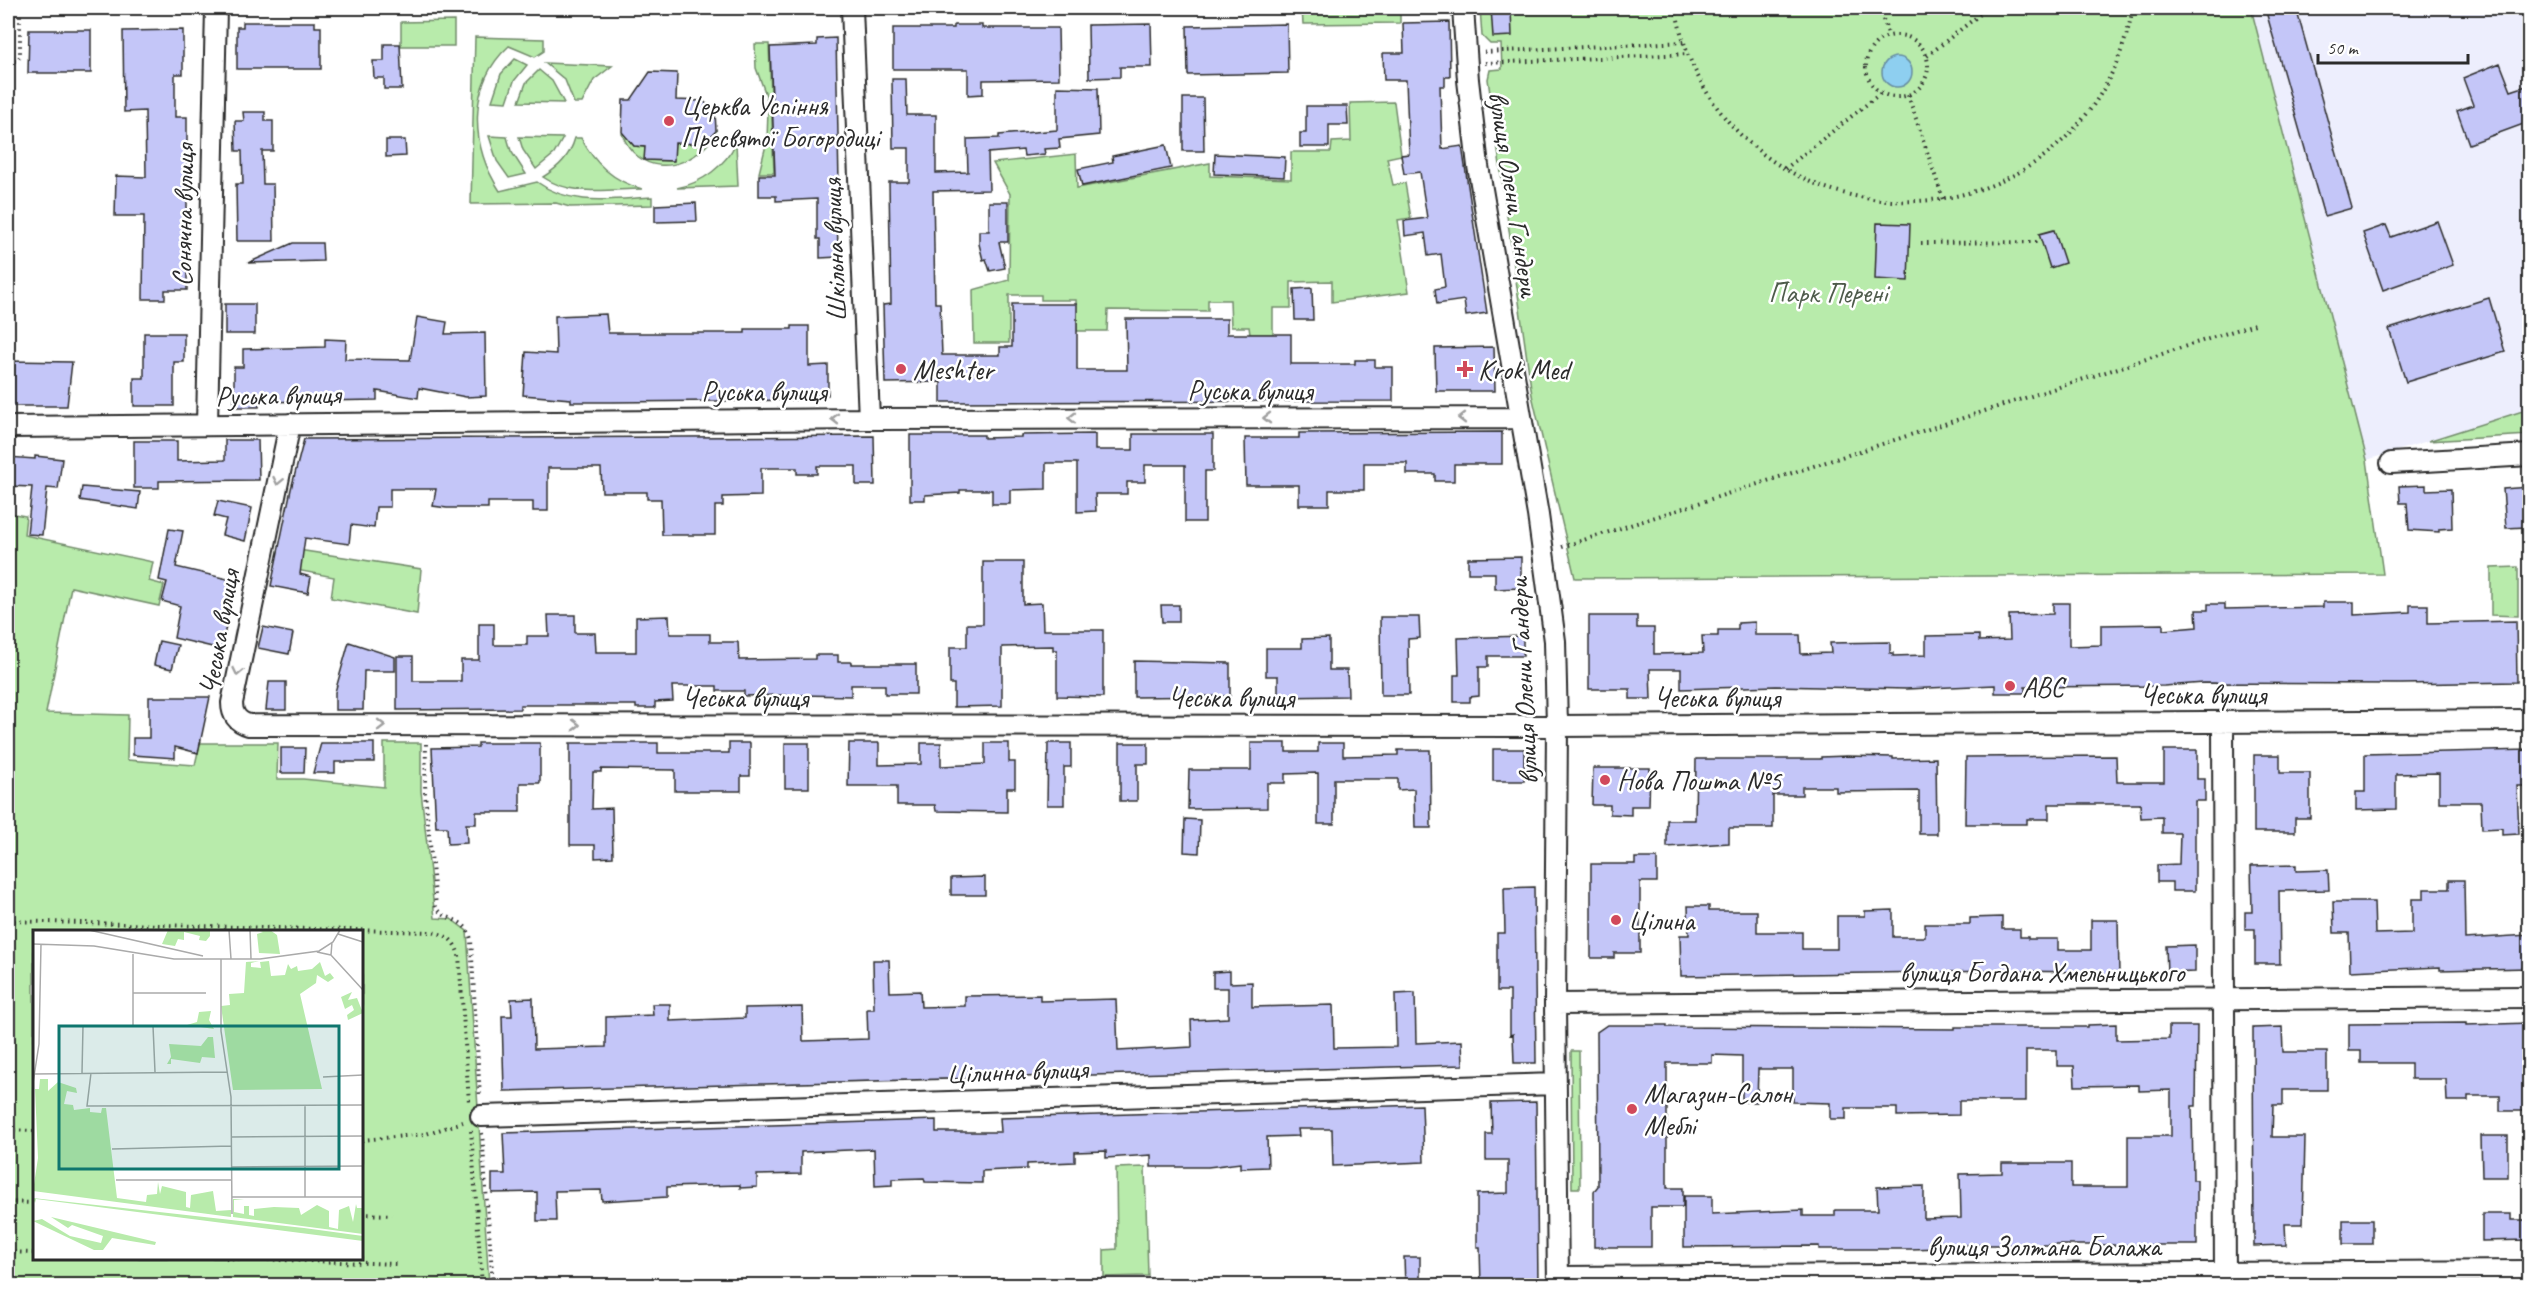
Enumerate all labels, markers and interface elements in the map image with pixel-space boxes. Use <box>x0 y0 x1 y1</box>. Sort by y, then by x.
scale bar <box>2318 27 2468 65</box>
text: 50 m <box>2327 37 2360 59</box>
place label: Церква Успіння Пресвятої Богородиці <box>681 88 883 155</box>
street label: вулиця Олени Гандери <box>1480 89 1548 301</box>
marker: Церква Успіння Пресвятої Богородиці <box>662 114 676 128</box>
street label: Сонячна вулиця <box>164 141 202 287</box>
street label: Шкільна вулиця <box>814 177 854 323</box>
park label: Парк Перені <box>1768 275 1891 310</box>
place label: Meshter <box>913 352 996 387</box>
place label: Krok Med <box>1478 352 1573 387</box>
marker: Krok Med <box>1456 360 1474 378</box>
marker: Meshter <box>894 362 908 376</box>
street label: Руська вулиця <box>1187 373 1315 408</box>
street label: Руська вулиця <box>701 374 829 409</box>
street label: Руська вулиця <box>215 376 343 414</box>
one-way arrow <box>1067 412 1076 424</box>
one-way arrow <box>1262 412 1271 424</box>
one-way arrow <box>1457 412 1466 424</box>
one-way arrow <box>830 413 839 425</box>
one-way arrow <box>272 476 285 486</box>
street label: Чеська вулиця <box>191 565 248 697</box>
street label: вулиця Олени Гандери <box>1500 575 1546 785</box>
one-way arrow <box>232 666 245 676</box>
place label: ABC <box>2022 669 2067 704</box>
street label: Чеська вулиця <box>2140 677 2268 712</box>
marker: ABC <box>2003 679 2017 693</box>
street label: Чеська вулиця <box>682 680 810 715</box>
street label: Чеська вулиця <box>1168 680 1296 715</box>
street label: Чеська вулиця <box>1654 680 1782 715</box>
one-way arrow <box>377 719 386 731</box>
one-way arrow <box>572 719 581 731</box>
place label: Нова Пошта №5 <box>1617 763 1783 798</box>
marker: Нова Пошта №5 <box>1598 773 1612 787</box>
place label: Цілина <box>1628 903 1696 938</box>
marker: Цілина <box>1609 913 1623 927</box>
inset map <box>33 930 363 1260</box>
street label: вулиця Богдана Хмельницького <box>1900 955 2186 990</box>
street label: Цілинна вулиця <box>946 1051 1090 1091</box>
place label: Магазин-Салон Меблі <box>1644 1076 1794 1143</box>
marker: Магазин-Салон Меблі <box>1625 1102 1639 1116</box>
street label: вулиця Золтана Балажа <box>1927 1229 2163 1264</box>

